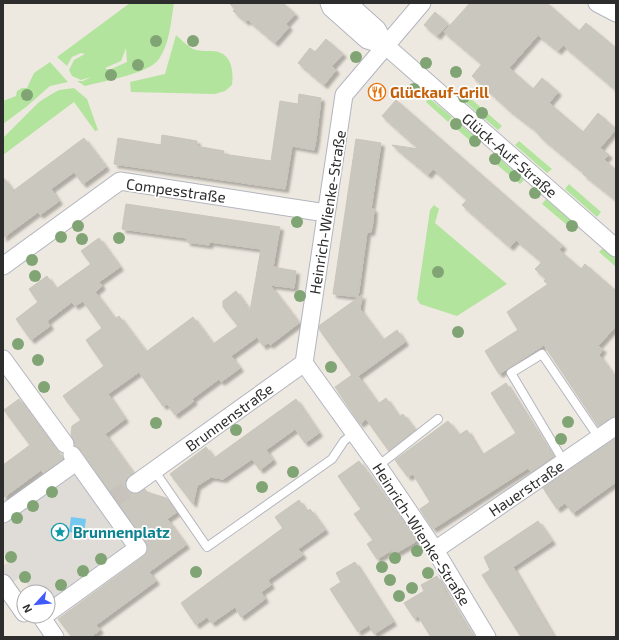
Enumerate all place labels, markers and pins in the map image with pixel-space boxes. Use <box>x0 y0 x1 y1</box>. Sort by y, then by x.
restaurant icon: Glückauf-Grill <box>367 82 387 102</box>
place label: Glückauf-Grill <box>390 83 489 101</box>
place icon: Brunnenplatz <box>50 522 70 542</box>
place label: Brunnenplatz <box>73 523 170 541</box>

